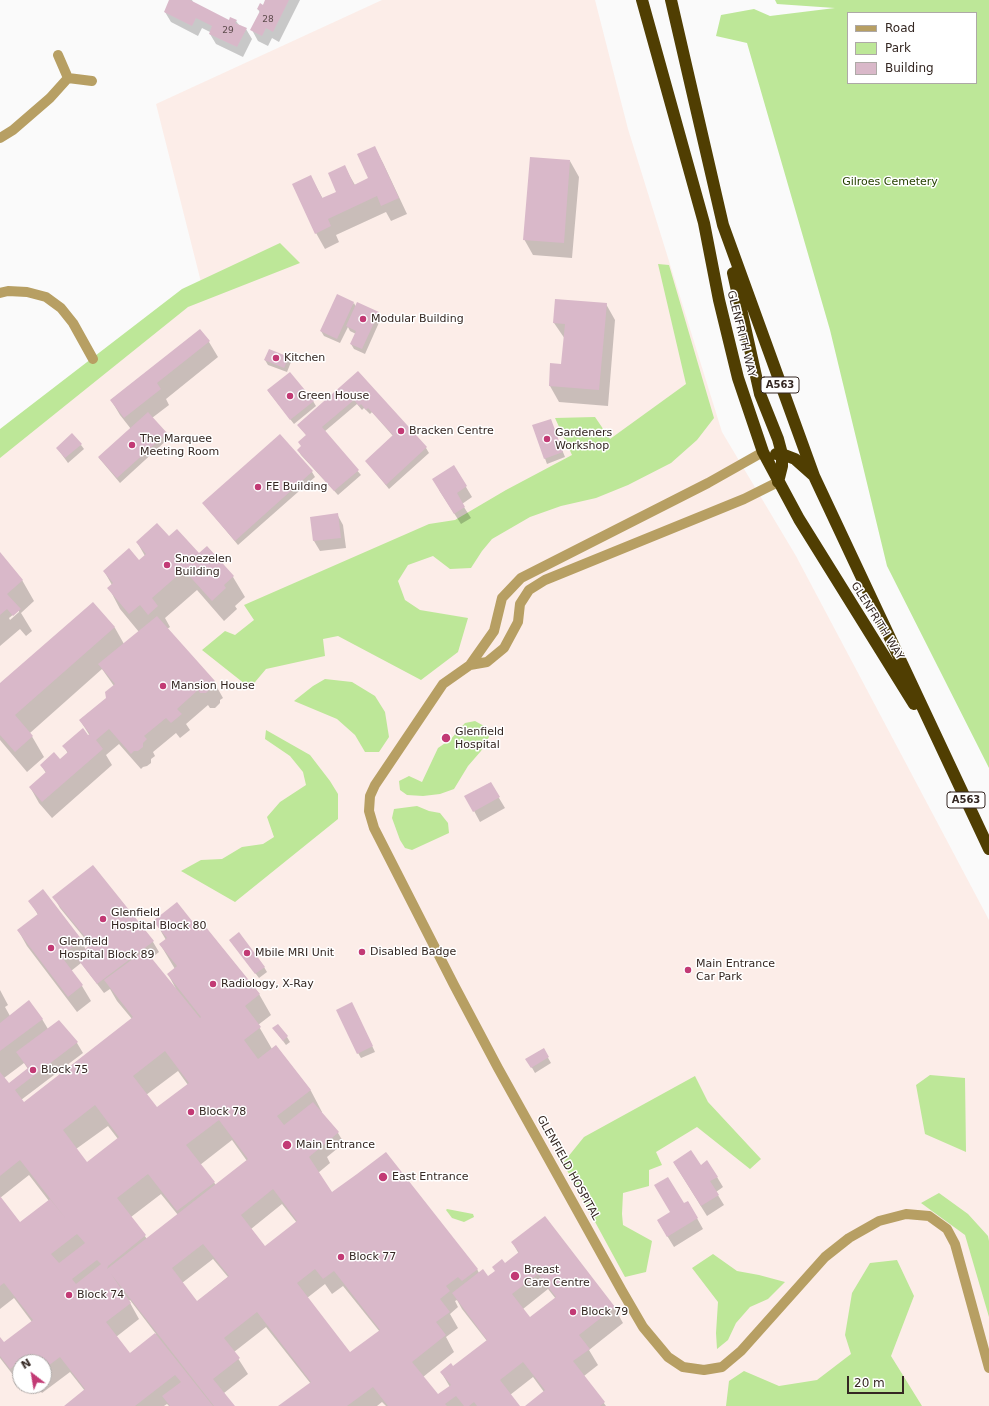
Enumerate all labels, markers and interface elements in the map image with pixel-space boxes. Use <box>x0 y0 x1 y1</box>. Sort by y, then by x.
legend <box>847 12 977 84</box>
house number: 28 <box>262 15 274 25</box>
text: Road <box>885 21 915 35</box>
house number: 29 <box>222 26 234 36</box>
text: Park <box>885 41 911 55</box>
text: Building <box>885 61 934 75</box>
park label: Gilroes Cemetery <box>842 175 938 189</box>
street label: GLENFRITH WAY <box>724 289 758 379</box>
place label: Modular Building <box>371 312 464 326</box>
marker: Modular Building <box>358 314 368 324</box>
place label: Kitchen <box>284 351 325 365</box>
marker: Kitchen <box>271 353 281 363</box>
road number: A563 <box>761 377 799 393</box>
place label: Green House <box>298 389 369 403</box>
marker: Green House <box>285 391 295 401</box>
place label: Bracken Centre <box>409 424 494 438</box>
marker: Bracken Centre <box>396 426 406 436</box>
place label: Gardeners Workshop <box>555 426 612 452</box>
place label: The Marquee Meeting Room <box>140 432 219 458</box>
marker: Gardeners Workshop <box>542 434 552 444</box>
marker: The Marquee Meeting Room <box>127 440 137 450</box>
place label: FE Building <box>266 480 327 494</box>
marker: FE Building <box>253 482 263 492</box>
place label: Snoezelen Building <box>175 552 232 578</box>
marker: Snoezelen Building <box>162 560 172 570</box>
street label: GLENFRITH WAY <box>848 580 906 662</box>
place label: Mansion House <box>171 679 255 693</box>
marker: Mansion House <box>158 681 168 691</box>
place label: Glenfield Hospital <box>455 725 504 751</box>
marker: Glenfield Hospital <box>440 732 452 744</box>
road number: A563 <box>947 792 985 808</box>
place label: Glenfield Hospital Block 80 <box>111 906 207 932</box>
marker: Glenfield Hospital Block 80 <box>98 914 108 924</box>
place label: Glenfield Hospital Block 89 <box>59 935 155 961</box>
marker: Glenfield Hospital Block 89 <box>46 943 56 953</box>
place label: Disabled Badge <box>370 945 456 959</box>
place label: Mbile MRI Unit <box>255 946 334 960</box>
marker: Disabled Badge <box>357 947 367 957</box>
marker: Mbile MRI Unit <box>242 948 252 958</box>
place label: Main Entrance Car Park <box>696 957 775 983</box>
marker: Main Entrance Car Park <box>683 965 693 975</box>
place label: Radiology, X-Ray <box>221 977 314 991</box>
marker: Radiology, X-Ray <box>208 979 218 989</box>
place label: Block 75 <box>41 1063 88 1077</box>
marker: Block 75 <box>28 1065 38 1075</box>
place label: Block 78 <box>199 1105 246 1119</box>
marker: Block 78 <box>186 1107 196 1117</box>
street label: GLENFIELD HOSPITAL <box>534 1113 602 1223</box>
place label: Main Entrance <box>296 1138 375 1152</box>
marker: Main Entrance <box>281 1139 293 1151</box>
place label: East Entrance <box>392 1170 469 1184</box>
marker: East Entrance <box>377 1171 389 1183</box>
place label: Block 77 <box>349 1250 396 1264</box>
marker: Block 77 <box>336 1252 346 1262</box>
place label: Breast Care Centre <box>524 1263 590 1289</box>
marker: Breast Care Centre <box>509 1270 521 1282</box>
place label: Block 74 <box>77 1288 124 1302</box>
marker: Block 74 <box>64 1290 74 1300</box>
place label: Block 79 <box>581 1305 628 1319</box>
marker: Block 79 <box>568 1307 578 1317</box>
north arrow <box>12 1354 52 1394</box>
text: N <box>19 1356 33 1372</box>
scale bar <box>849 1368 906 1394</box>
text: 20 m <box>854 1376 885 1390</box>

